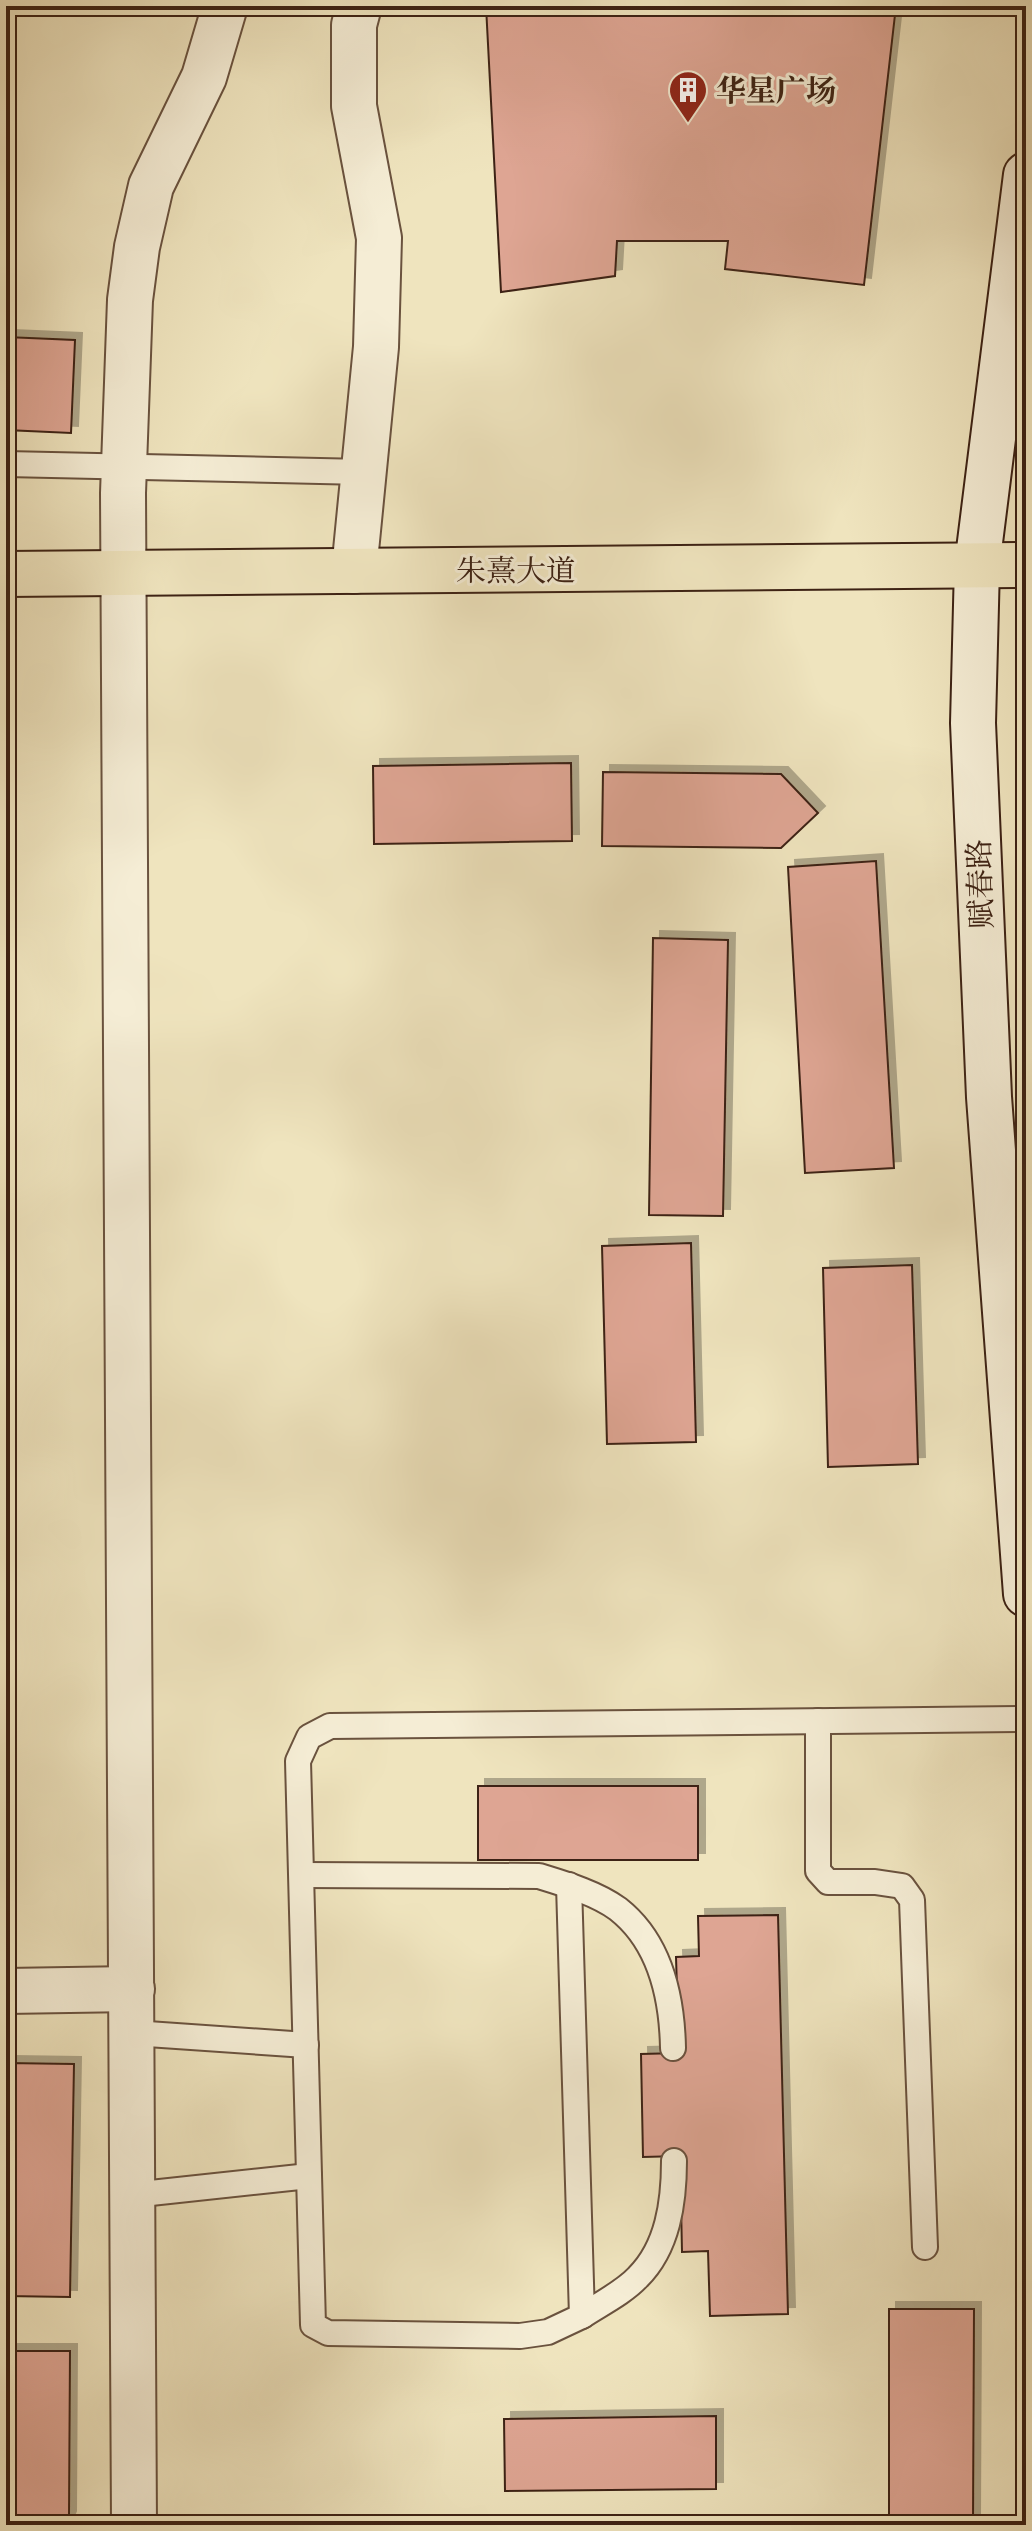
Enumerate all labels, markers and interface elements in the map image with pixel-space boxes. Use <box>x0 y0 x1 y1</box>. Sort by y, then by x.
building icon: 华星广场 <box>667 69 709 124</box>
place label: 华星广场 <box>716 71 836 110</box>
street label: 朱熹大道 <box>456 551 576 590</box>
street label: 赋春路 <box>959 838 1001 930</box>

